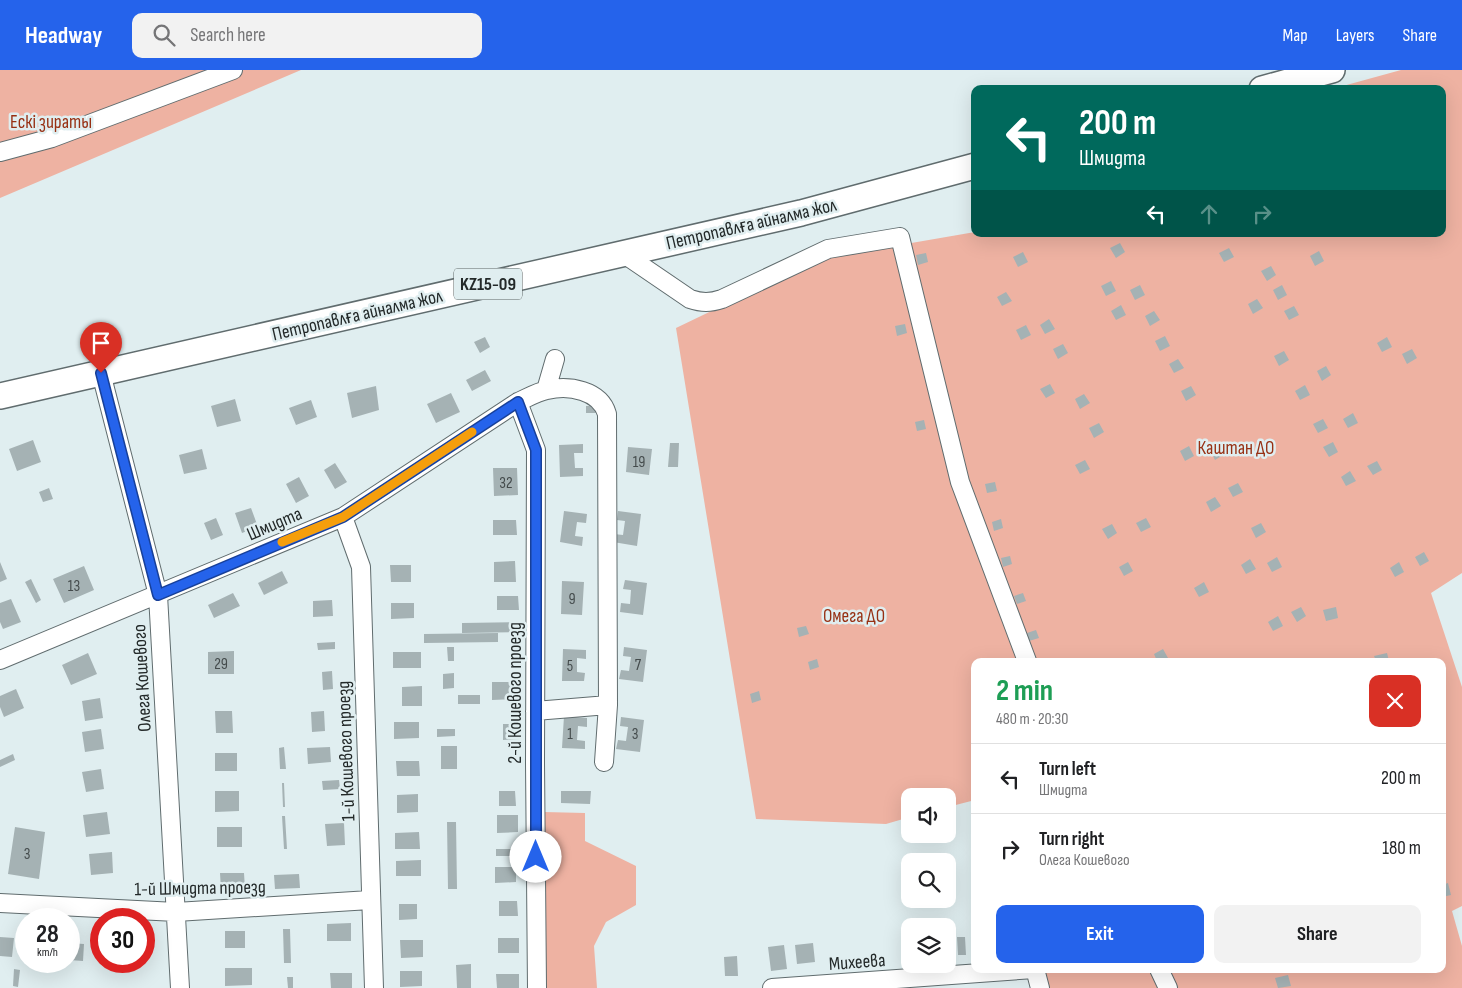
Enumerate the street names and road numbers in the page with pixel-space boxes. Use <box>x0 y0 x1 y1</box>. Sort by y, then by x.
street label: Петропавлға айналма жол <box>664 194 839 255</box>
road number: KZ15-09 <box>454 268 522 300</box>
street label: Петропавлға айналма жол <box>270 285 445 346</box>
street label: Шмидта <box>244 503 306 546</box>
street label: 2-й Кошевого проезд <box>504 622 527 764</box>
street label: Олега Кошевого <box>128 624 157 732</box>
street label: 1-й Кошевого проезд <box>333 680 360 822</box>
street label: 1-й Шмидта проезд <box>134 876 266 901</box>
street label: Михеева <box>828 949 886 976</box>

